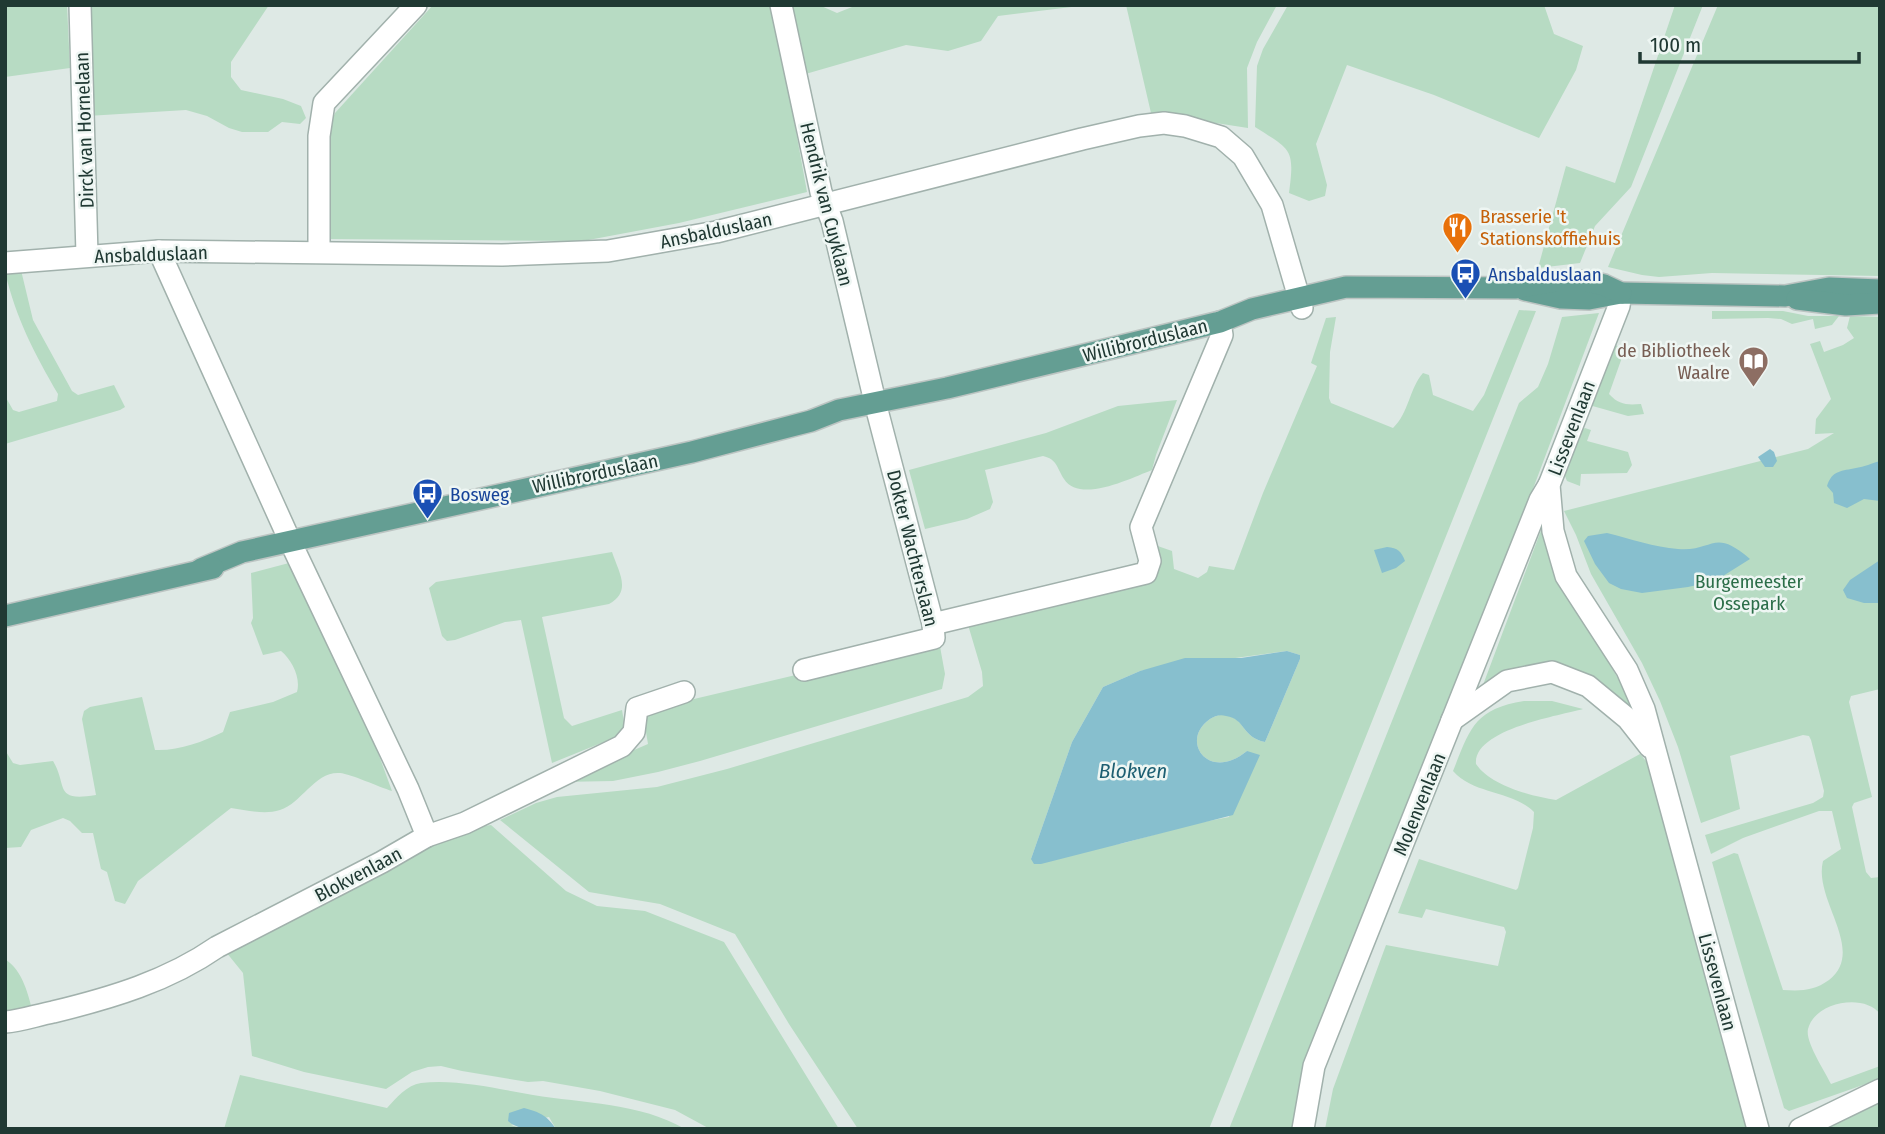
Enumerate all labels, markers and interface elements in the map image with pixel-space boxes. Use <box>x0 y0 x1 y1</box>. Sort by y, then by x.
scale bar <box>1640 21 1859 65</box>
text: 100 m <box>1650 32 1701 58</box>
street label: Dirck van Hornelaan <box>70 51 99 209</box>
street label: Hendrik van Cuyklaan <box>795 120 858 288</box>
place label: Brasserie 't Stationskoffiehuis <box>1480 205 1621 250</box>
street label: Ansbalduslaan <box>658 207 774 254</box>
restaurant icon: Brasserie 't Stationskoffiehuis <box>1440 210 1474 254</box>
street label: Ansbalduslaan <box>94 241 208 268</box>
bus stop icon: Ansbalduslaan <box>1448 257 1482 301</box>
place label: Ansbalduslaan <box>1488 263 1602 286</box>
street label: Willibrorduslaan <box>1080 314 1210 367</box>
place label: de Bibliotheek Waalre <box>1617 339 1730 384</box>
library icon: de Bibliotheek Waalre <box>1736 344 1770 388</box>
street label: Lissevenlaan <box>1543 377 1600 479</box>
street label: Willibrorduslaan <box>530 449 660 498</box>
street label: Dokter Wachterslaan <box>882 467 943 629</box>
bus stop icon: Bosweg <box>410 477 444 521</box>
place label: Bosweg <box>450 483 509 506</box>
park label: Burgemeester Ossepark <box>1695 570 1803 615</box>
street label: Molenvenlaan <box>1388 749 1451 859</box>
water label: Blokven <box>1099 758 1167 784</box>
street label: Blokvenlaan <box>311 842 406 907</box>
street label: Lissevenlaan <box>1693 931 1742 1033</box>

